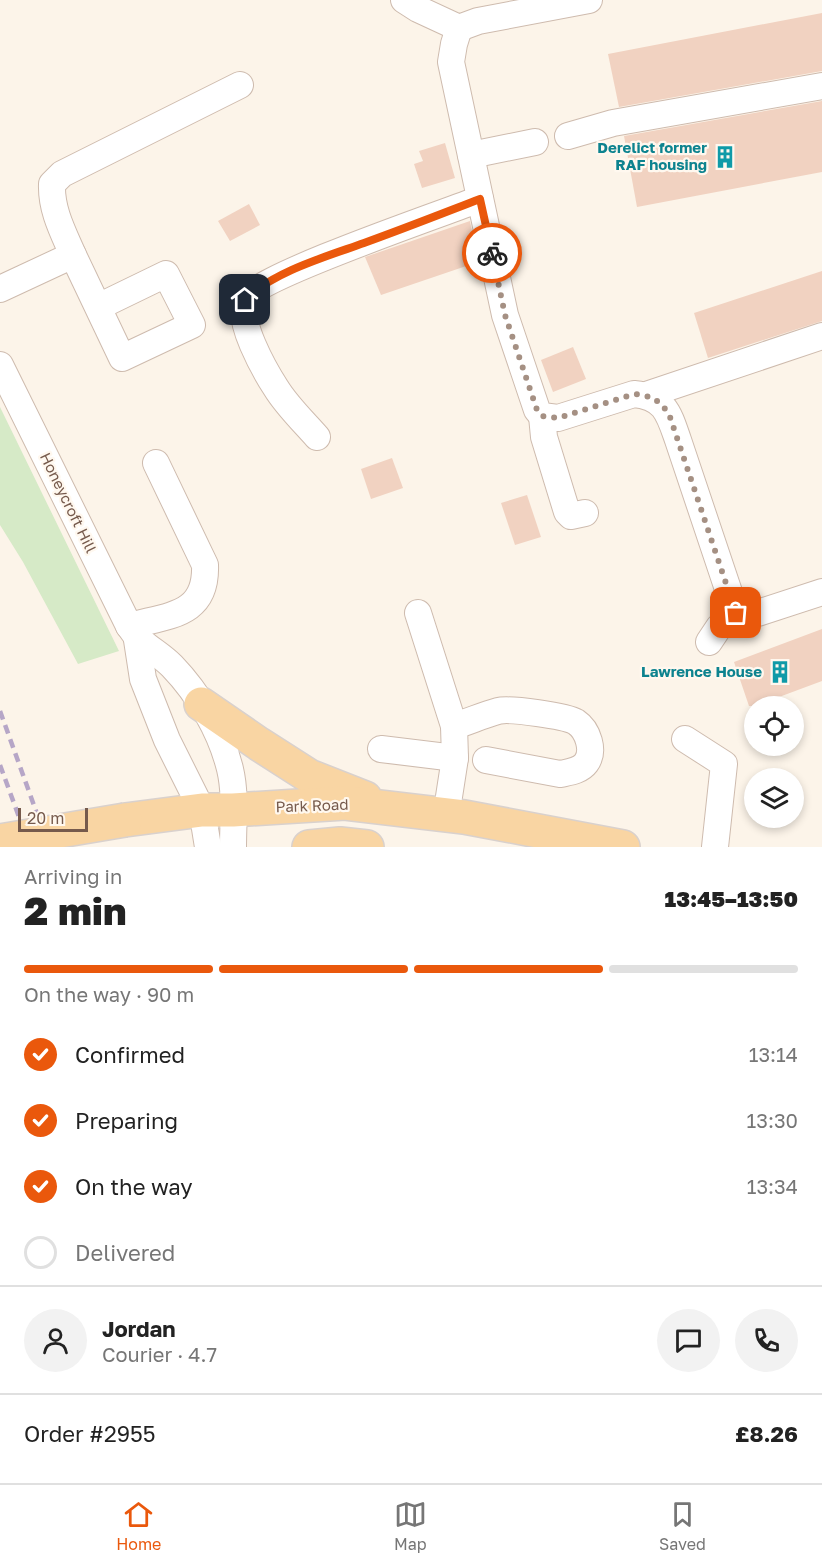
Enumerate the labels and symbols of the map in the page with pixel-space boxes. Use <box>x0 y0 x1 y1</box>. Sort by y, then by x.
place label: Derelict former RAF housing <box>597 138 707 173</box>
building icon: Derelict former RAF housing <box>712 144 738 170</box>
courier <box>462 223 522 283</box>
pin <box>219 274 270 325</box>
street label: Honeycroft Hill <box>37 450 101 556</box>
pin <box>710 587 761 638</box>
building icon: Lawrence House <box>767 659 793 685</box>
place label: Lawrence House <box>641 662 762 680</box>
street label: Park Road <box>275 795 349 815</box>
scale bar <box>18 805 88 833</box>

